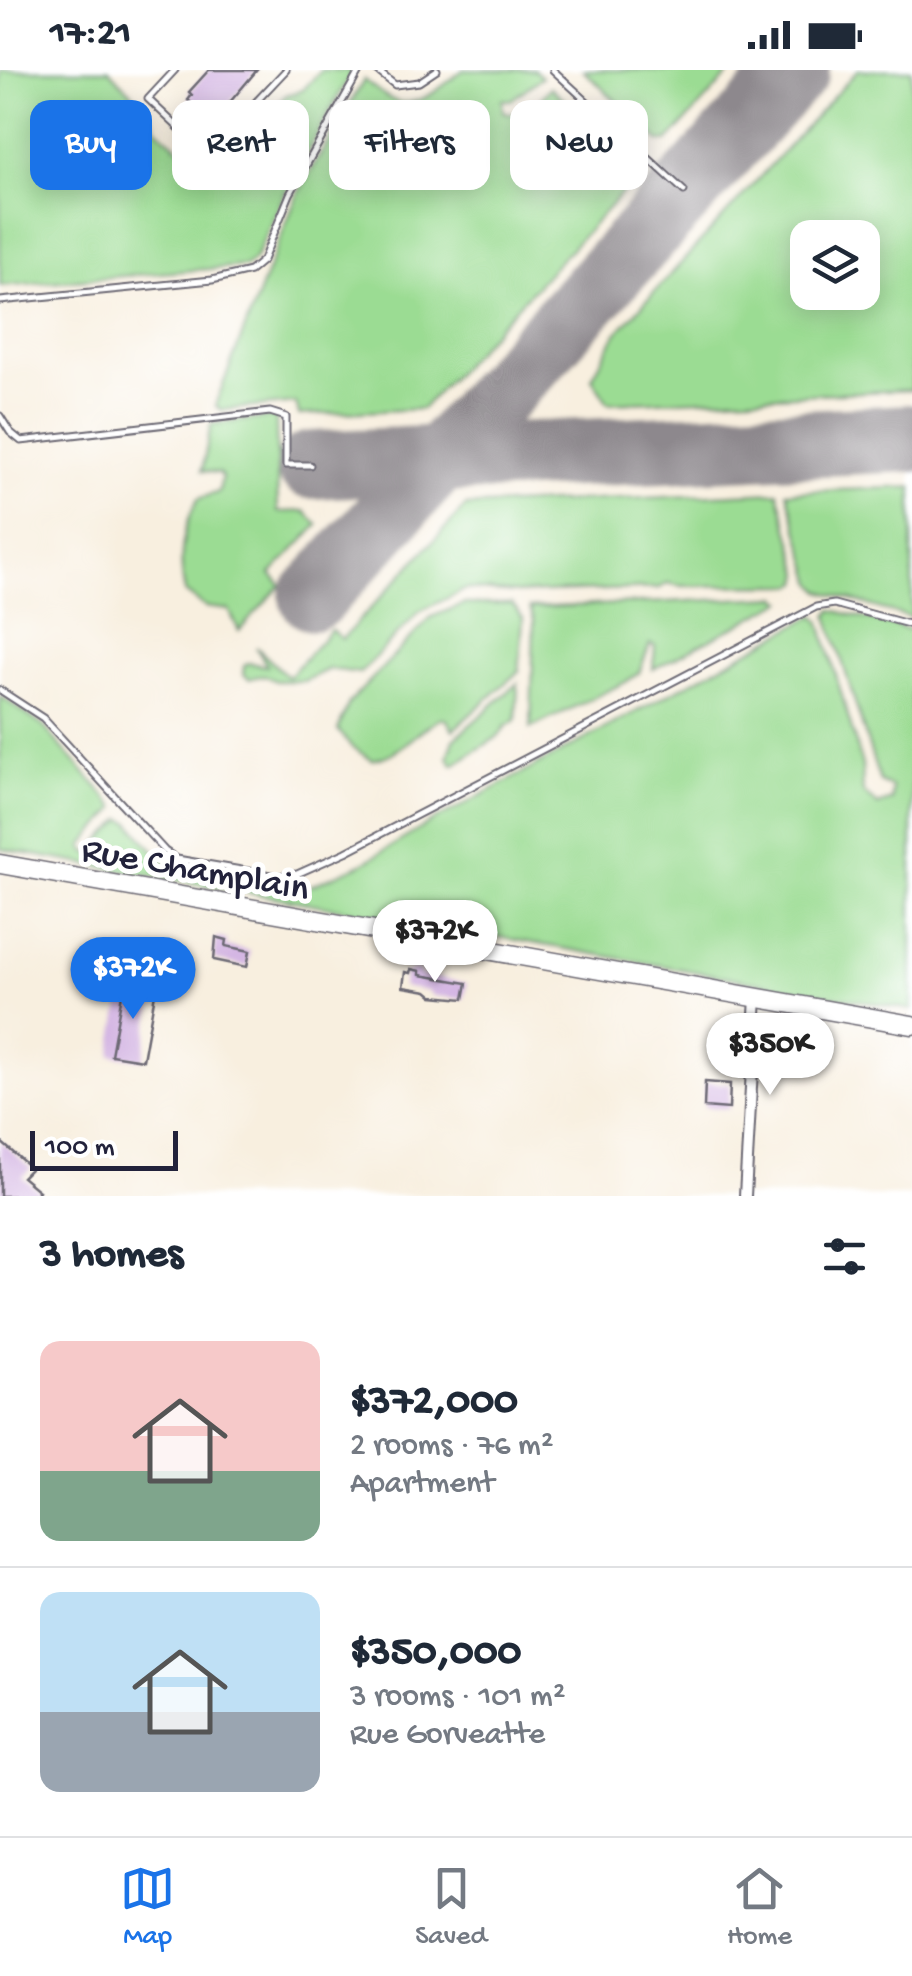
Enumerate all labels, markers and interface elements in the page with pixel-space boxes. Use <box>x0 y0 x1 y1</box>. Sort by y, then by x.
text: 17:21 <box>50 13 131 57</box>
chip: Buy <box>30 100 152 190</box>
chip: Rent <box>172 100 309 190</box>
chip: Filters <box>329 100 490 190</box>
chip: New <box>510 100 648 190</box>
map controls <box>790 220 880 310</box>
button: layers <box>790 220 880 310</box>
street label: Rue Champlain <box>78 830 312 914</box>
pin: $372K <box>365 900 505 985</box>
text: $372K <box>395 913 475 951</box>
pin: $372K <box>63 937 203 1022</box>
text: $372K <box>93 950 173 988</box>
pin: $350K <box>700 1013 840 1098</box>
text: $350K <box>728 1026 812 1064</box>
scale bar <box>30 1126 178 1170</box>
text: 100 m <box>45 1132 115 1165</box>
icon: filters <box>817 1229 872 1284</box>
text: 3 homes <box>40 1232 183 1281</box>
text: $372,000 <box>350 1379 518 1428</box>
icon: home <box>120 1381 240 1501</box>
text: 2 rooms · 76 m² <box>350 1428 553 1466</box>
text: Apartment <box>350 1466 494 1504</box>
text: $350,000 <box>350 1630 521 1679</box>
icon: home <box>120 1632 240 1752</box>
text: 3 rooms · 101 m² <box>350 1679 565 1717</box>
text: Rue Gorveatte <box>350 1717 545 1755</box>
tab: Map <box>120 1861 175 1954</box>
tab: Saved <box>415 1861 487 1954</box>
tab: Home <box>727 1861 792 1954</box>

